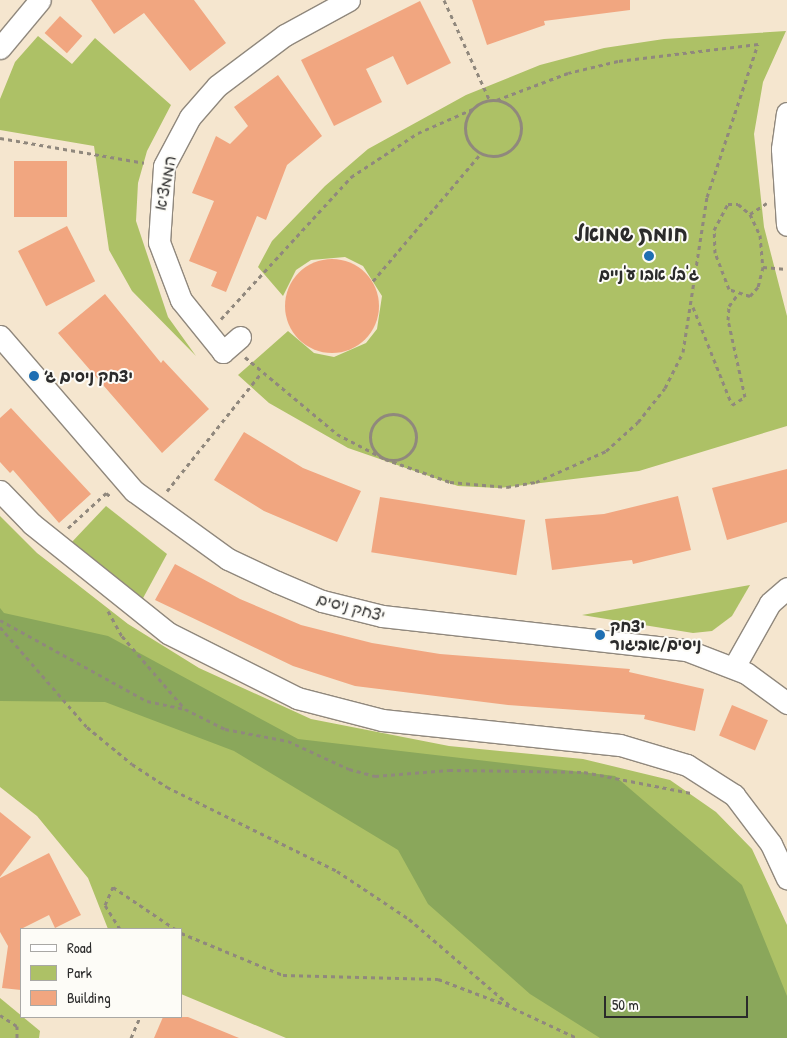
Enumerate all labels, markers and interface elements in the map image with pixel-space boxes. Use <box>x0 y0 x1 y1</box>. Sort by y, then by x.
street label: הממציא <box>150 154 180 212</box>
district label: חומת שמואל <box>574 221 688 247</box>
marker: ג'בל אבו ע'ניים <box>643 250 655 262</box>
place label: ג'בל אבו ע'ניים <box>599 264 699 284</box>
place label: יצחק ניסים ג׳ <box>44 366 133 386</box>
marker: יצחק ניסים ג׳ <box>28 370 40 382</box>
street label: יצחק ניסים <box>315 589 387 625</box>
place label: יצחק ניסים/אביגור <box>610 616 702 654</box>
marker: יצחק ניסים/אביגור <box>594 629 606 641</box>
legend <box>20 928 182 1018</box>
text: Road <box>67 937 92 958</box>
text: Park <box>67 962 92 983</box>
scale bar <box>607 986 751 1018</box>
text: Building <box>67 987 111 1008</box>
text: 50 m <box>612 994 639 1015</box>

